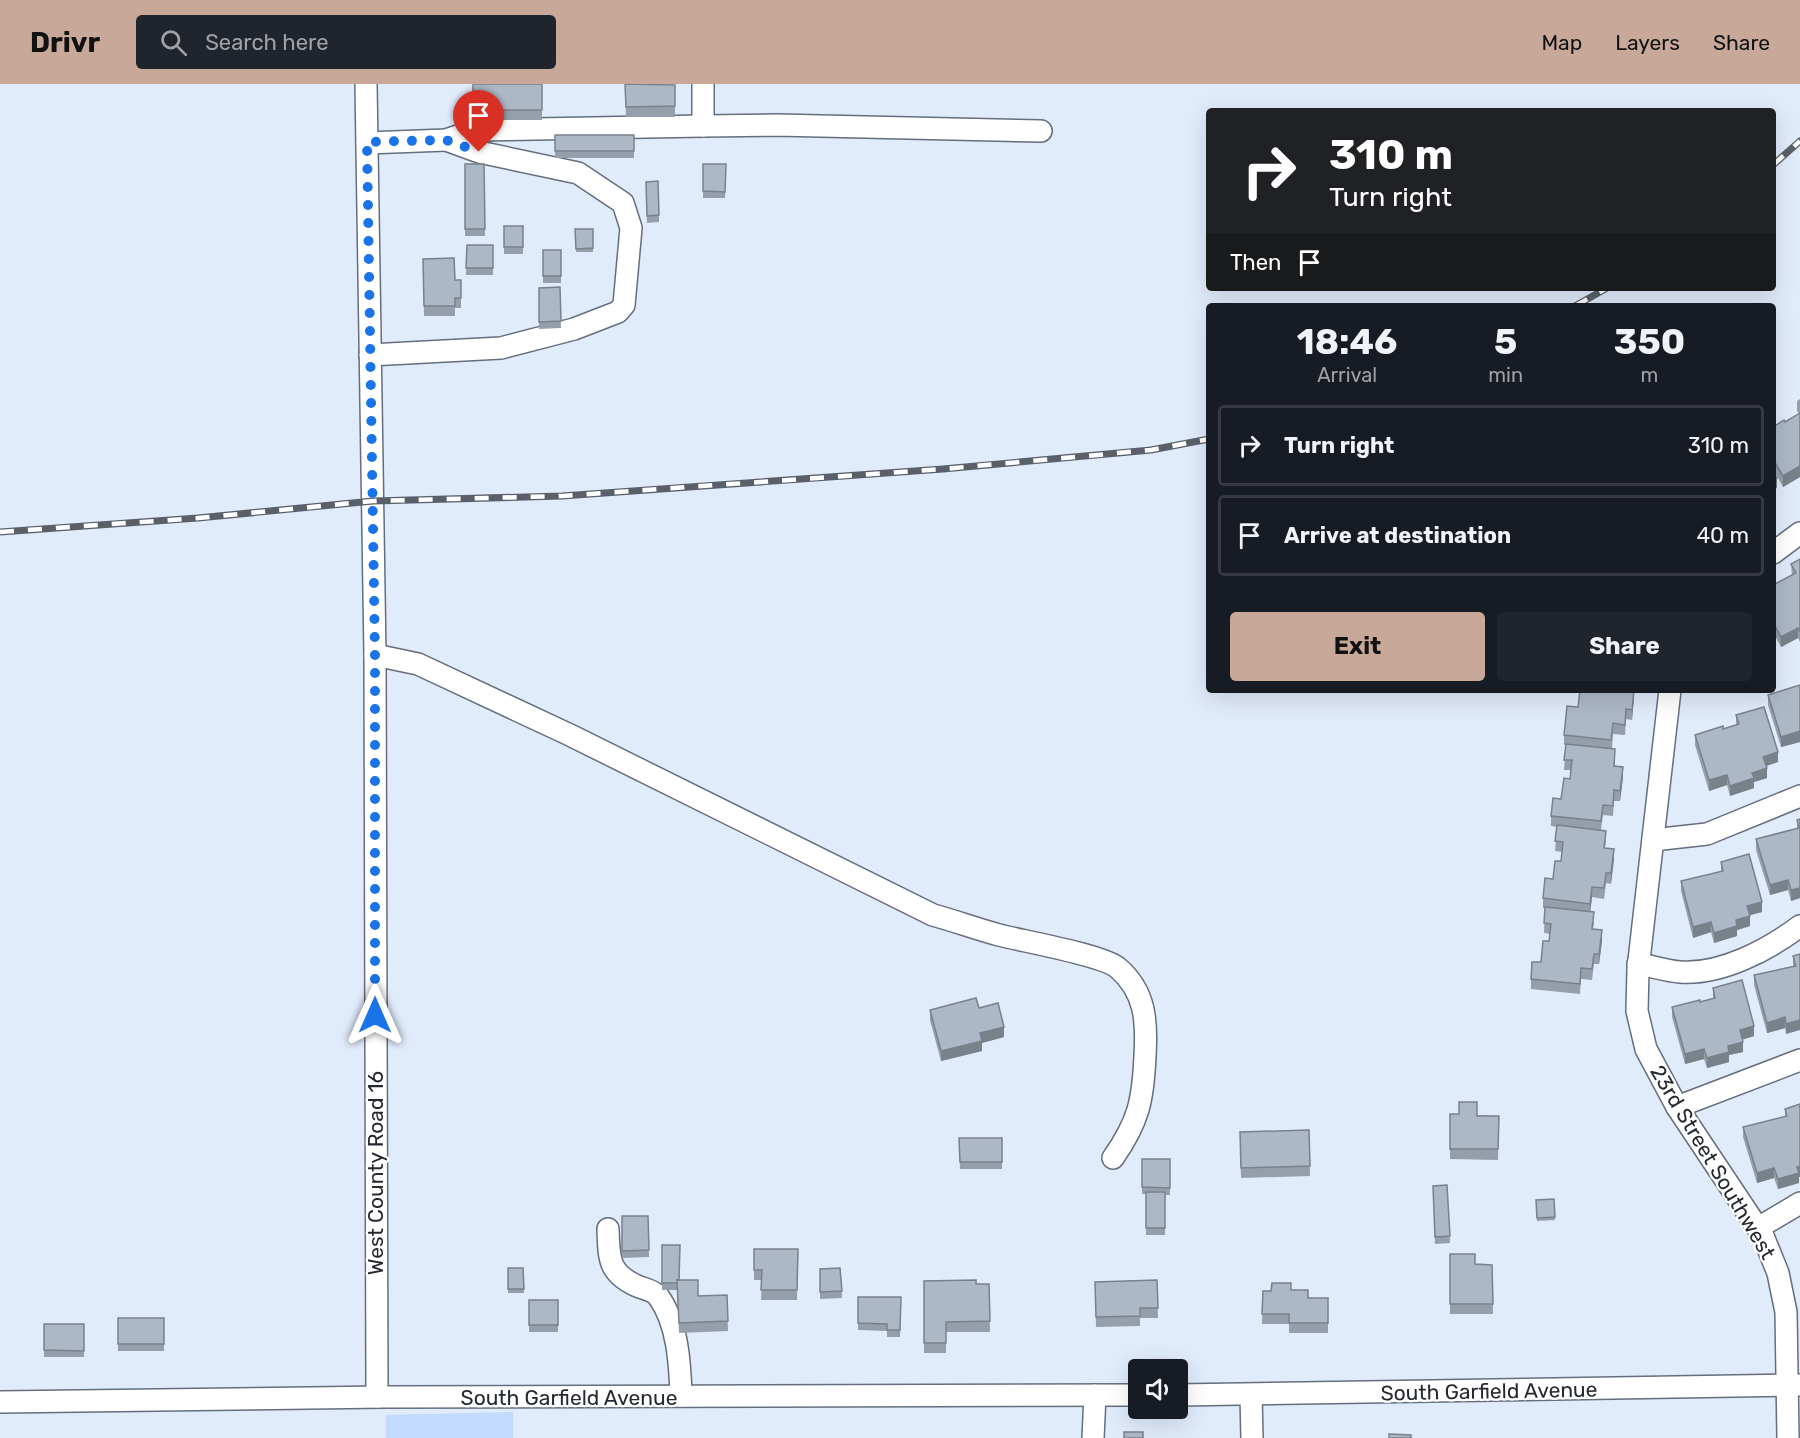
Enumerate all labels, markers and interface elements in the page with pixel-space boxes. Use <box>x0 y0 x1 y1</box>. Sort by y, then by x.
search box <box>136 15 556 69</box>
text: Drivr <box>30 26 100 59</box>
icon: search <box>157 26 190 59</box>
text: Search here <box>205 29 329 56</box>
text: Map <box>1541 30 1582 55</box>
text: Layers <box>1615 30 1680 55</box>
text: Share <box>1713 30 1770 55</box>
pin <box>453 90 504 152</box>
icon: arrive <box>462 99 495 132</box>
text: 310 m <box>1329 130 1453 180</box>
icon: right <box>1230 132 1308 210</box>
text: Turn right <box>1329 181 1452 213</box>
icon: arrive <box>1293 246 1326 279</box>
text: Then <box>1230 249 1281 276</box>
text: 18:46 <box>1297 320 1398 363</box>
text: 5 <box>1494 320 1517 363</box>
text: 350 <box>1614 320 1685 363</box>
text: Arrival <box>1317 363 1377 387</box>
text: min <box>1488 363 1523 387</box>
text: m <box>1641 363 1658 387</box>
icon: right <box>1233 429 1266 462</box>
text: Turn right <box>1284 432 1394 459</box>
text: 310 m <box>1688 432 1749 459</box>
icon: arrive <box>1233 519 1266 552</box>
text: Arrive at destination <box>1284 522 1511 549</box>
text: 40 m <box>1696 522 1749 549</box>
button: Exit <box>1230 612 1485 681</box>
button: Share <box>1497 612 1752 681</box>
position arrow <box>343 983 407 1047</box>
street label: 23rd Street Southwest <box>1645 1060 1781 1264</box>
street label: West County Road 16 <box>363 1071 388 1275</box>
map controls <box>1128 1359 1188 1419</box>
button: sound <box>1128 1359 1188 1419</box>
street label: South Garfield Avenue <box>1380 1377 1598 1405</box>
street label: South Garfield Avenue <box>461 1385 677 1410</box>

